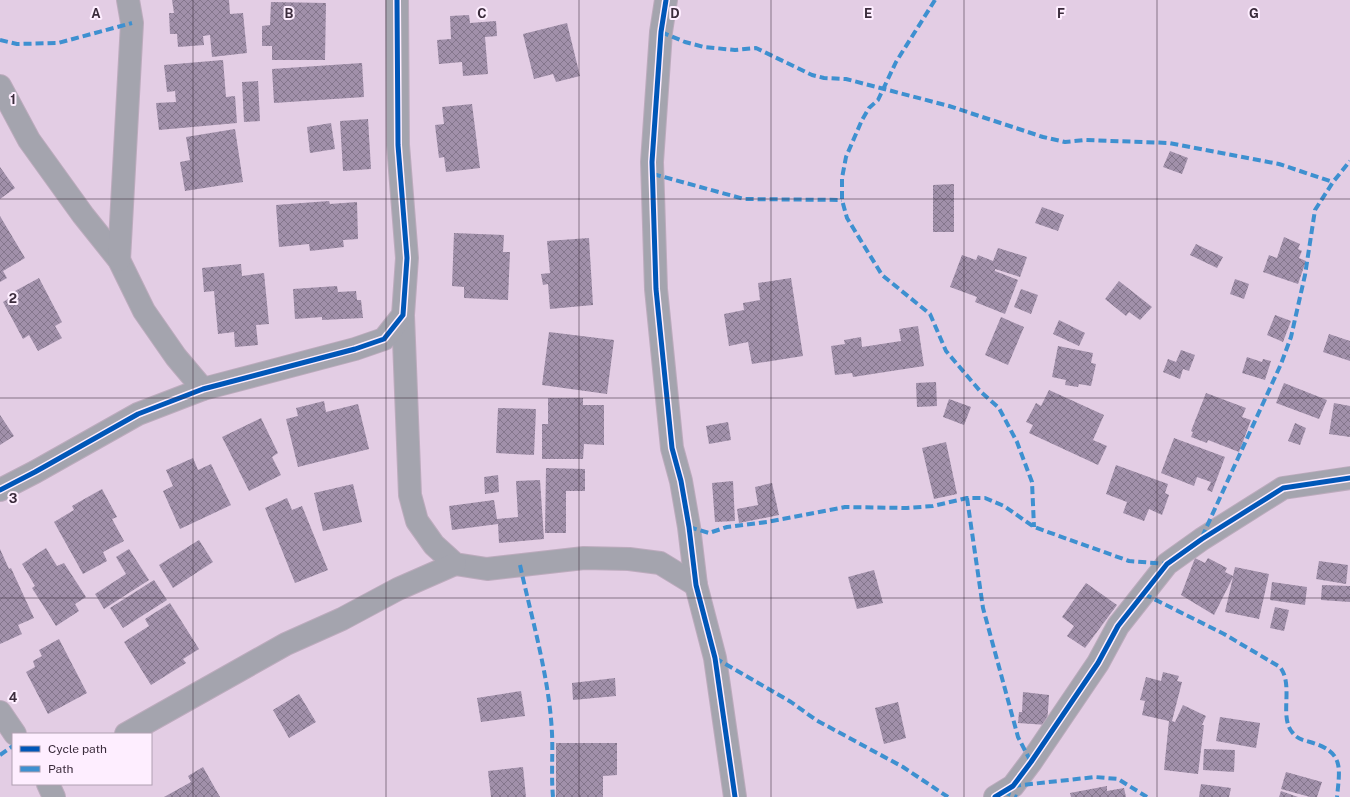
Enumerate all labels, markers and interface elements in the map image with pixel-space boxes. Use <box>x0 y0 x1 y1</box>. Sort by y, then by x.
text: A <box>91 6 101 21</box>
text: B <box>285 6 294 21</box>
text: C <box>477 6 487 21</box>
text: D <box>670 6 680 21</box>
text: E <box>864 6 872 21</box>
text: F <box>1057 6 1065 21</box>
text: G <box>1249 6 1259 21</box>
text: 1 <box>10 92 16 107</box>
text: 2 <box>9 291 17 306</box>
text: 3 <box>9 491 18 506</box>
text: 4 <box>9 690 18 705</box>
legend <box>12 733 152 785</box>
text: Cycle path <box>48 742 107 756</box>
text: Path <box>48 762 74 776</box>

